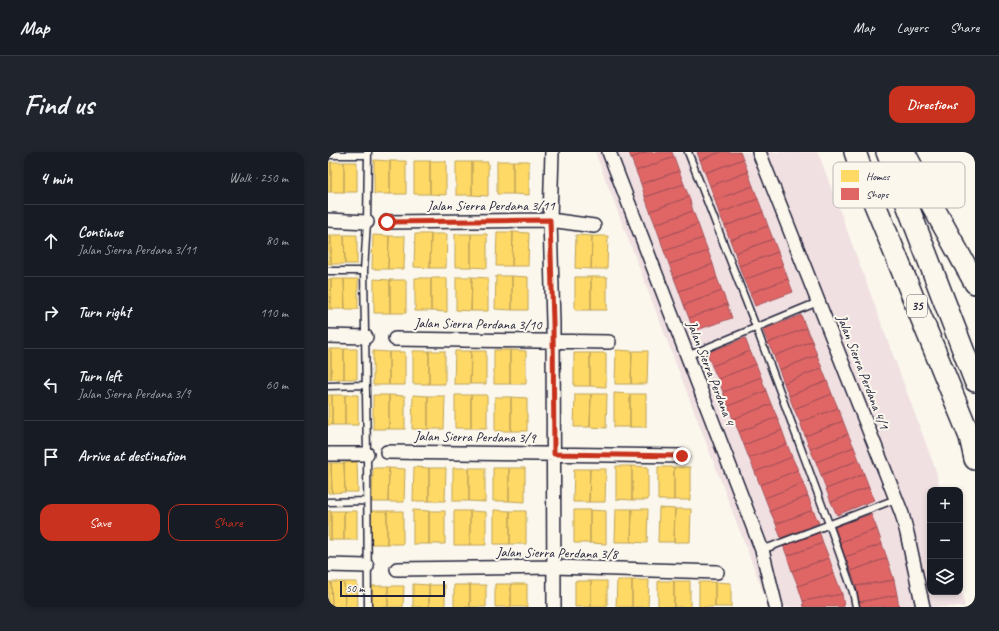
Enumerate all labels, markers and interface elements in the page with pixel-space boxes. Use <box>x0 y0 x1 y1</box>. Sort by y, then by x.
text: Map <box>20 16 50 40</box>
text: Map <box>853 19 875 36</box>
text: Layers <box>897 19 928 36</box>
text: Share <box>950 19 979 36</box>
button: Directions <box>889 86 975 123</box>
text: Find us <box>24 87 94 122</box>
legend <box>833 162 965 208</box>
text: 4 min <box>40 168 73 189</box>
text: Homes <box>866 169 891 183</box>
text: Walk · 250 m <box>229 170 288 186</box>
text: Shops <box>866 187 890 201</box>
street label: Jalan Sierra Perdana 3/11 <box>426 197 555 214</box>
route start <box>378 213 396 231</box>
text: Continue <box>78 223 123 242</box>
icon: ahead <box>40 230 62 252</box>
text: 80 m <box>266 233 288 249</box>
text: Jalan Sierra Perdana 3/11 <box>78 242 196 258</box>
road number: 35 <box>907 295 927 317</box>
icon: right <box>40 302 62 324</box>
text: Turn right <box>78 303 131 322</box>
text: 110 m <box>260 305 288 321</box>
street label: Jalan Sierra Perdana 4/1 <box>833 311 893 432</box>
street label: Jalan Sierra Perdana 3/10 <box>413 314 544 334</box>
street label: Jalan Sierra Perdana 4 <box>683 318 739 429</box>
text: Turn left <box>78 367 121 386</box>
icon: left <box>40 374 62 396</box>
text: 60 m <box>266 377 288 393</box>
text: Jalan Sierra Perdana 3/9 <box>78 386 191 402</box>
street label: Jalan Sierra Perdana 3/9 <box>413 427 537 447</box>
icon: arrive <box>40 446 62 468</box>
text: Arrive at destination <box>78 447 185 466</box>
route end <box>673 447 691 465</box>
map controls <box>927 487 963 595</box>
button: + <box>927 487 963 523</box>
button: Save <box>40 504 160 541</box>
button: Share <box>168 504 288 541</box>
button: − <box>927 523 963 559</box>
street label: Jalan Sierra Perdana 3/8 <box>495 543 619 563</box>
button: layers <box>927 559 963 595</box>
scale bar <box>340 579 445 598</box>
text: 50 m <box>346 581 365 595</box>

